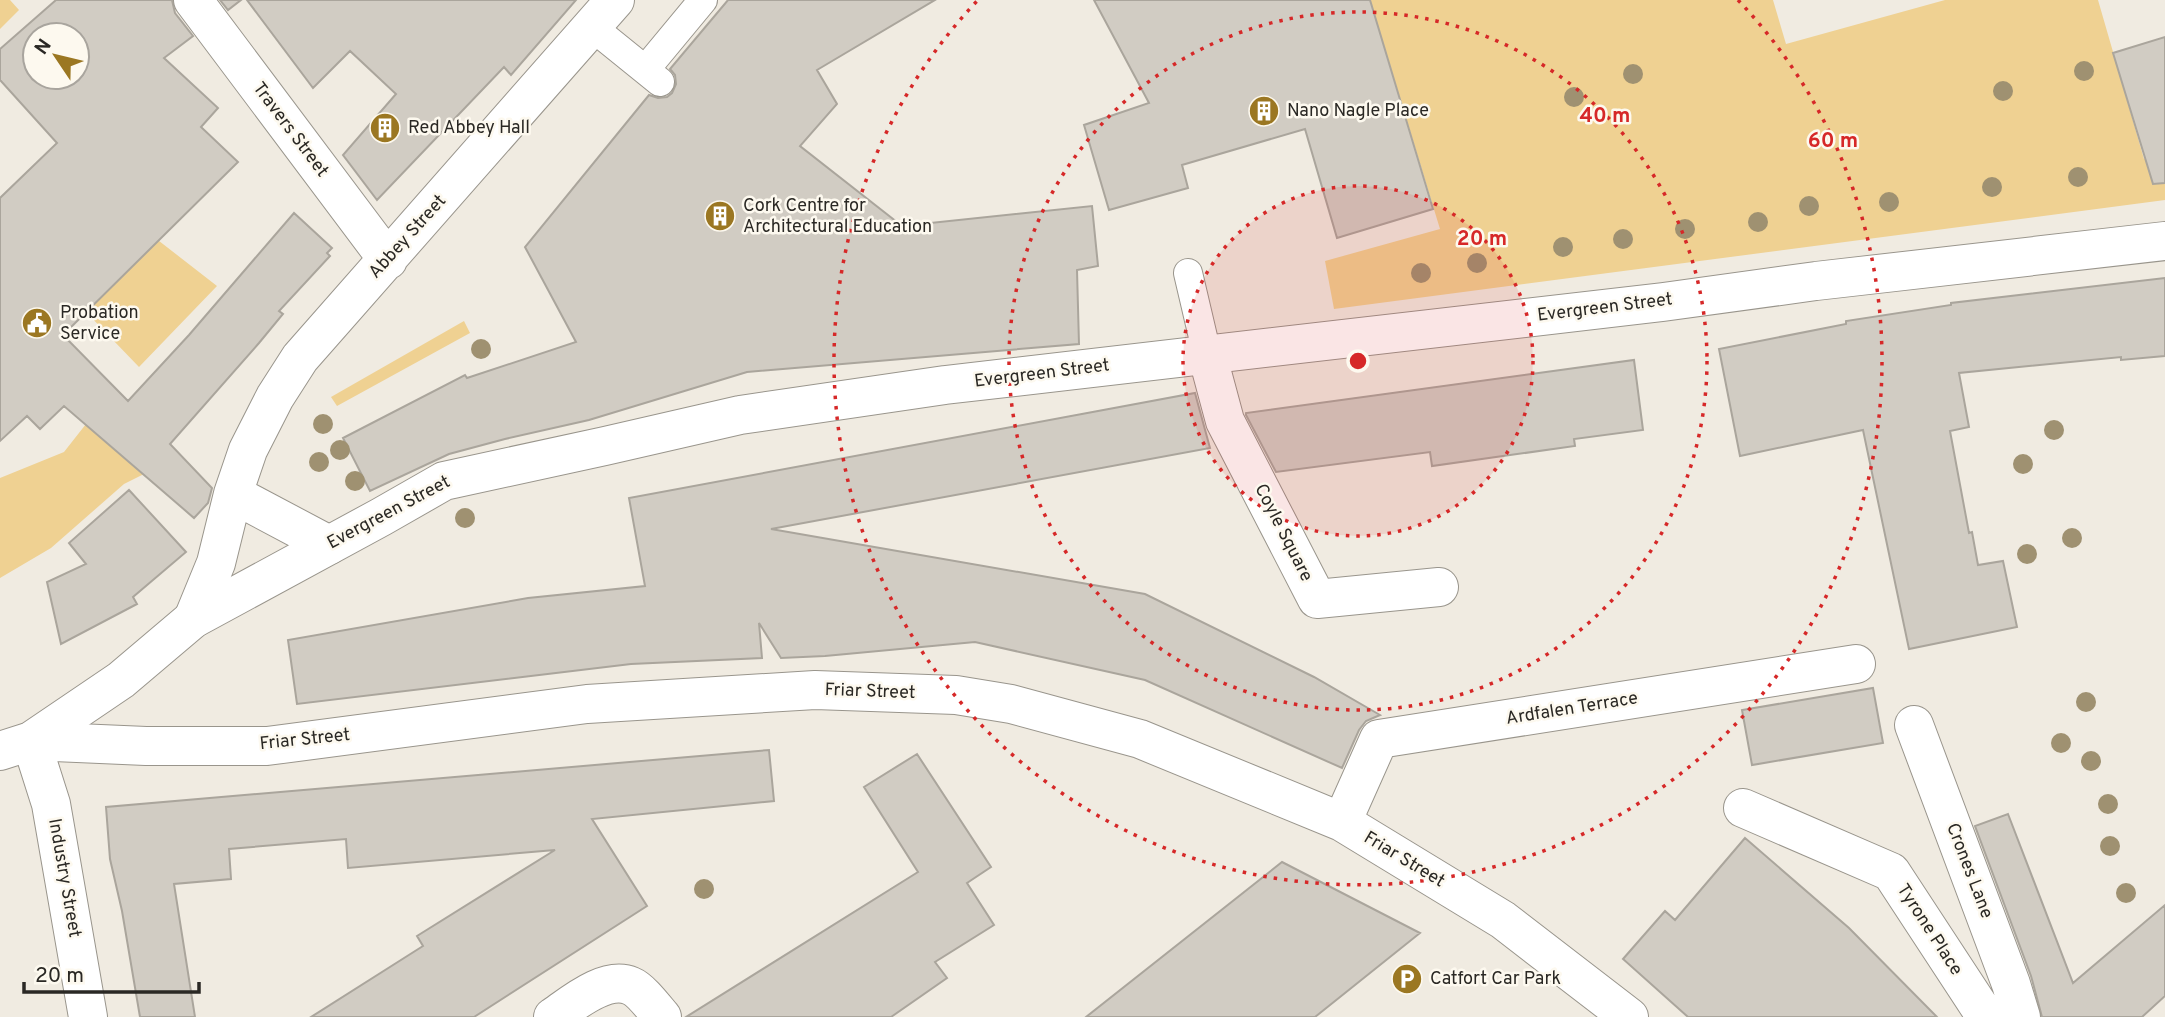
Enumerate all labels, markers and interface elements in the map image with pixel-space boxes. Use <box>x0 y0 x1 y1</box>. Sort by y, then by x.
north arrow <box>21 21 91 91</box>
text: N <box>30 35 57 60</box>
street label: Travers Street <box>247 78 333 182</box>
building icon: Nano Nagle Place <box>1247 94 1281 128</box>
place label: Nano Nagle Place <box>1287 100 1429 123</box>
text: 40 m <box>1580 103 1630 130</box>
building icon: Red Abbey Hall <box>368 111 402 145</box>
place label: Red Abbey Hall <box>408 117 530 140</box>
text: 60 m <box>1808 128 1858 155</box>
street label: Abbey Street <box>364 190 452 284</box>
place label: Cork Centre for Architectural Education <box>743 195 932 239</box>
building icon: Cork Centre for Architectural Education <box>703 199 737 233</box>
text: 20 m <box>1457 226 1507 253</box>
street label: Evergreen Street <box>1536 288 1674 328</box>
place label: Probation Service <box>60 302 139 346</box>
public building icon: Probation Service <box>20 306 54 340</box>
centre of rings <box>1346 349 1370 373</box>
street label: Evergreen Street <box>973 354 1111 394</box>
street label: Evergreen Street <box>324 471 454 555</box>
street label: Coyle Square <box>1249 480 1317 586</box>
street label: Friar Street <box>824 679 916 705</box>
street label: Ardfalen Terrace <box>1504 687 1640 731</box>
street label: Friar Street <box>259 724 351 756</box>
street label: Industry Street <box>42 817 86 939</box>
street label: Crones Lane <box>1940 820 1998 922</box>
street label: Friar Street <box>1359 827 1449 893</box>
street label: Tyrone Place <box>1891 880 1967 980</box>
scale bar <box>24 950 200 994</box>
parking icon: Catfort Car Park <box>1390 962 1424 996</box>
text: 20 m <box>35 963 84 990</box>
place label: Catfort Car Park <box>1430 968 1561 991</box>

